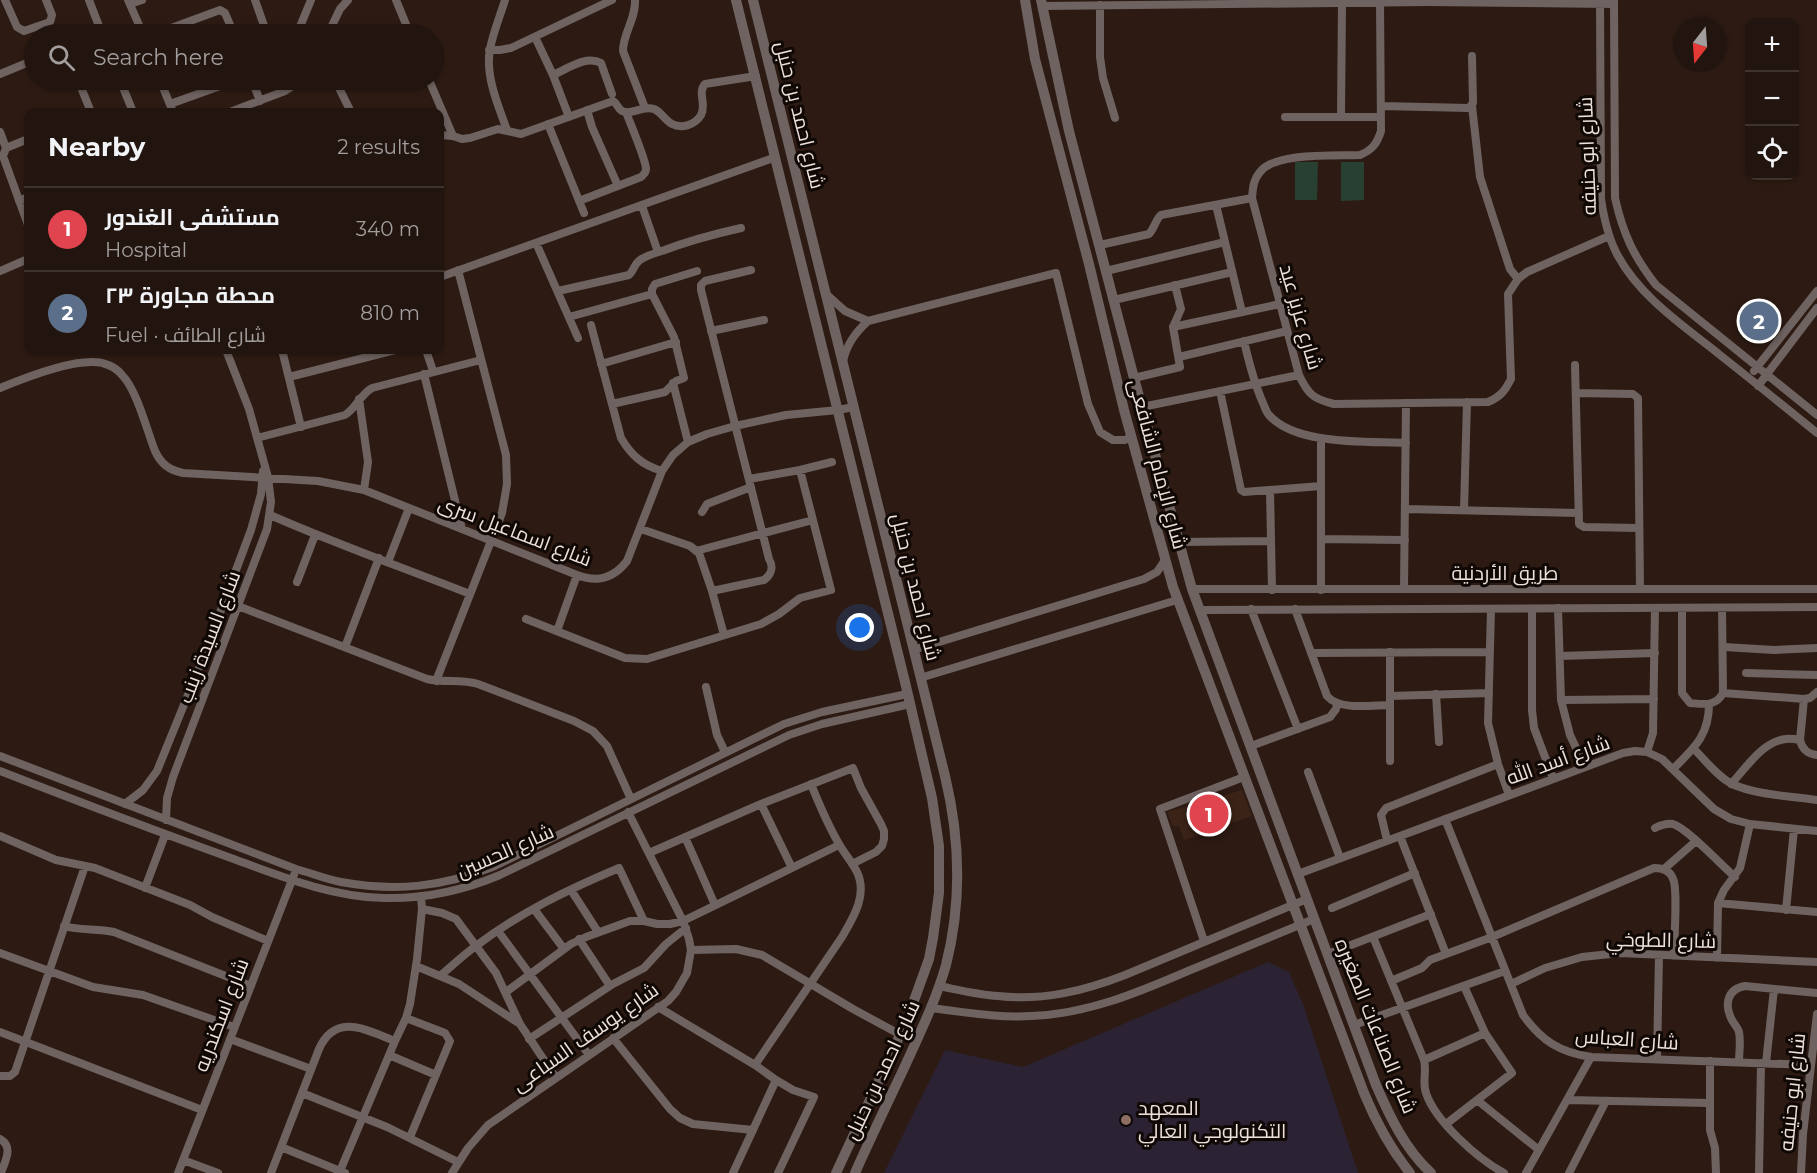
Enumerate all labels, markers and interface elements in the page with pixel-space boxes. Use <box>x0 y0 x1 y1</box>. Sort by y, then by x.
north arrow <box>1673 18 1727 72</box>
map controls <box>1745 18 1799 180</box>
button: + <box>1745 18 1799 72</box>
search box <box>24 24 444 90</box>
street label: شارع احمد بن حنبل <box>768 39 830 192</box>
icon: search <box>45 41 78 74</box>
text: Search here <box>93 44 224 71</box>
button: − <box>1745 72 1799 126</box>
street label: شارع ابو حنيفه <box>1573 96 1603 216</box>
button: locate <box>1745 126 1799 180</box>
text: Nearby <box>48 131 145 163</box>
text: 2 results <box>337 135 420 159</box>
text: مستشفى الغندور <box>105 204 280 231</box>
text: 1 <box>64 217 71 241</box>
text: 340 m <box>356 217 420 241</box>
text: Hospital <box>105 238 187 262</box>
street label: شارع عزيز عيد <box>1273 262 1327 373</box>
text: محطة مجاورة ٢٣ <box>105 282 275 309</box>
pin: 2 <box>1740 298 1778 344</box>
text: 2 <box>62 301 73 325</box>
text: 810 m <box>360 301 420 325</box>
text: Fuel · شارع الطائف <box>105 323 266 347</box>
street label: شارع الإمام الشافعى <box>1122 376 1192 552</box>
street label: شارع اسماعيل سرى <box>434 491 595 573</box>
street label: شارع احمد بن حنبل <box>884 511 946 664</box>
street label: طريق الأردنية <box>1452 561 1558 586</box>
street label: شارع السيدة زينب <box>173 567 247 707</box>
your location <box>845 613 874 642</box>
street label: شارع أسد الله <box>1503 729 1614 792</box>
pin: 1 <box>1190 792 1228 836</box>
street label: شارع الحسين <box>453 819 558 885</box>
street label: شارع الطوخي <box>1606 927 1716 957</box>
street label: شارع الصناعات الصغيره <box>1328 935 1422 1118</box>
street label: شارع اسكندريه <box>188 955 255 1076</box>
street label: شارع يوسف السباعى <box>507 978 664 1098</box>
street label: شارع احمد بن حنبل <box>839 996 927 1144</box>
street label: شارع العباس <box>1574 1023 1680 1057</box>
street label: شارع ابو حنيفه <box>1774 1032 1812 1152</box>
place label: المعهد التكنولوجي العالي <box>1138 1096 1286 1147</box>
marker: المعهد التكنولوجي العالي <box>1119 1113 1133 1127</box>

